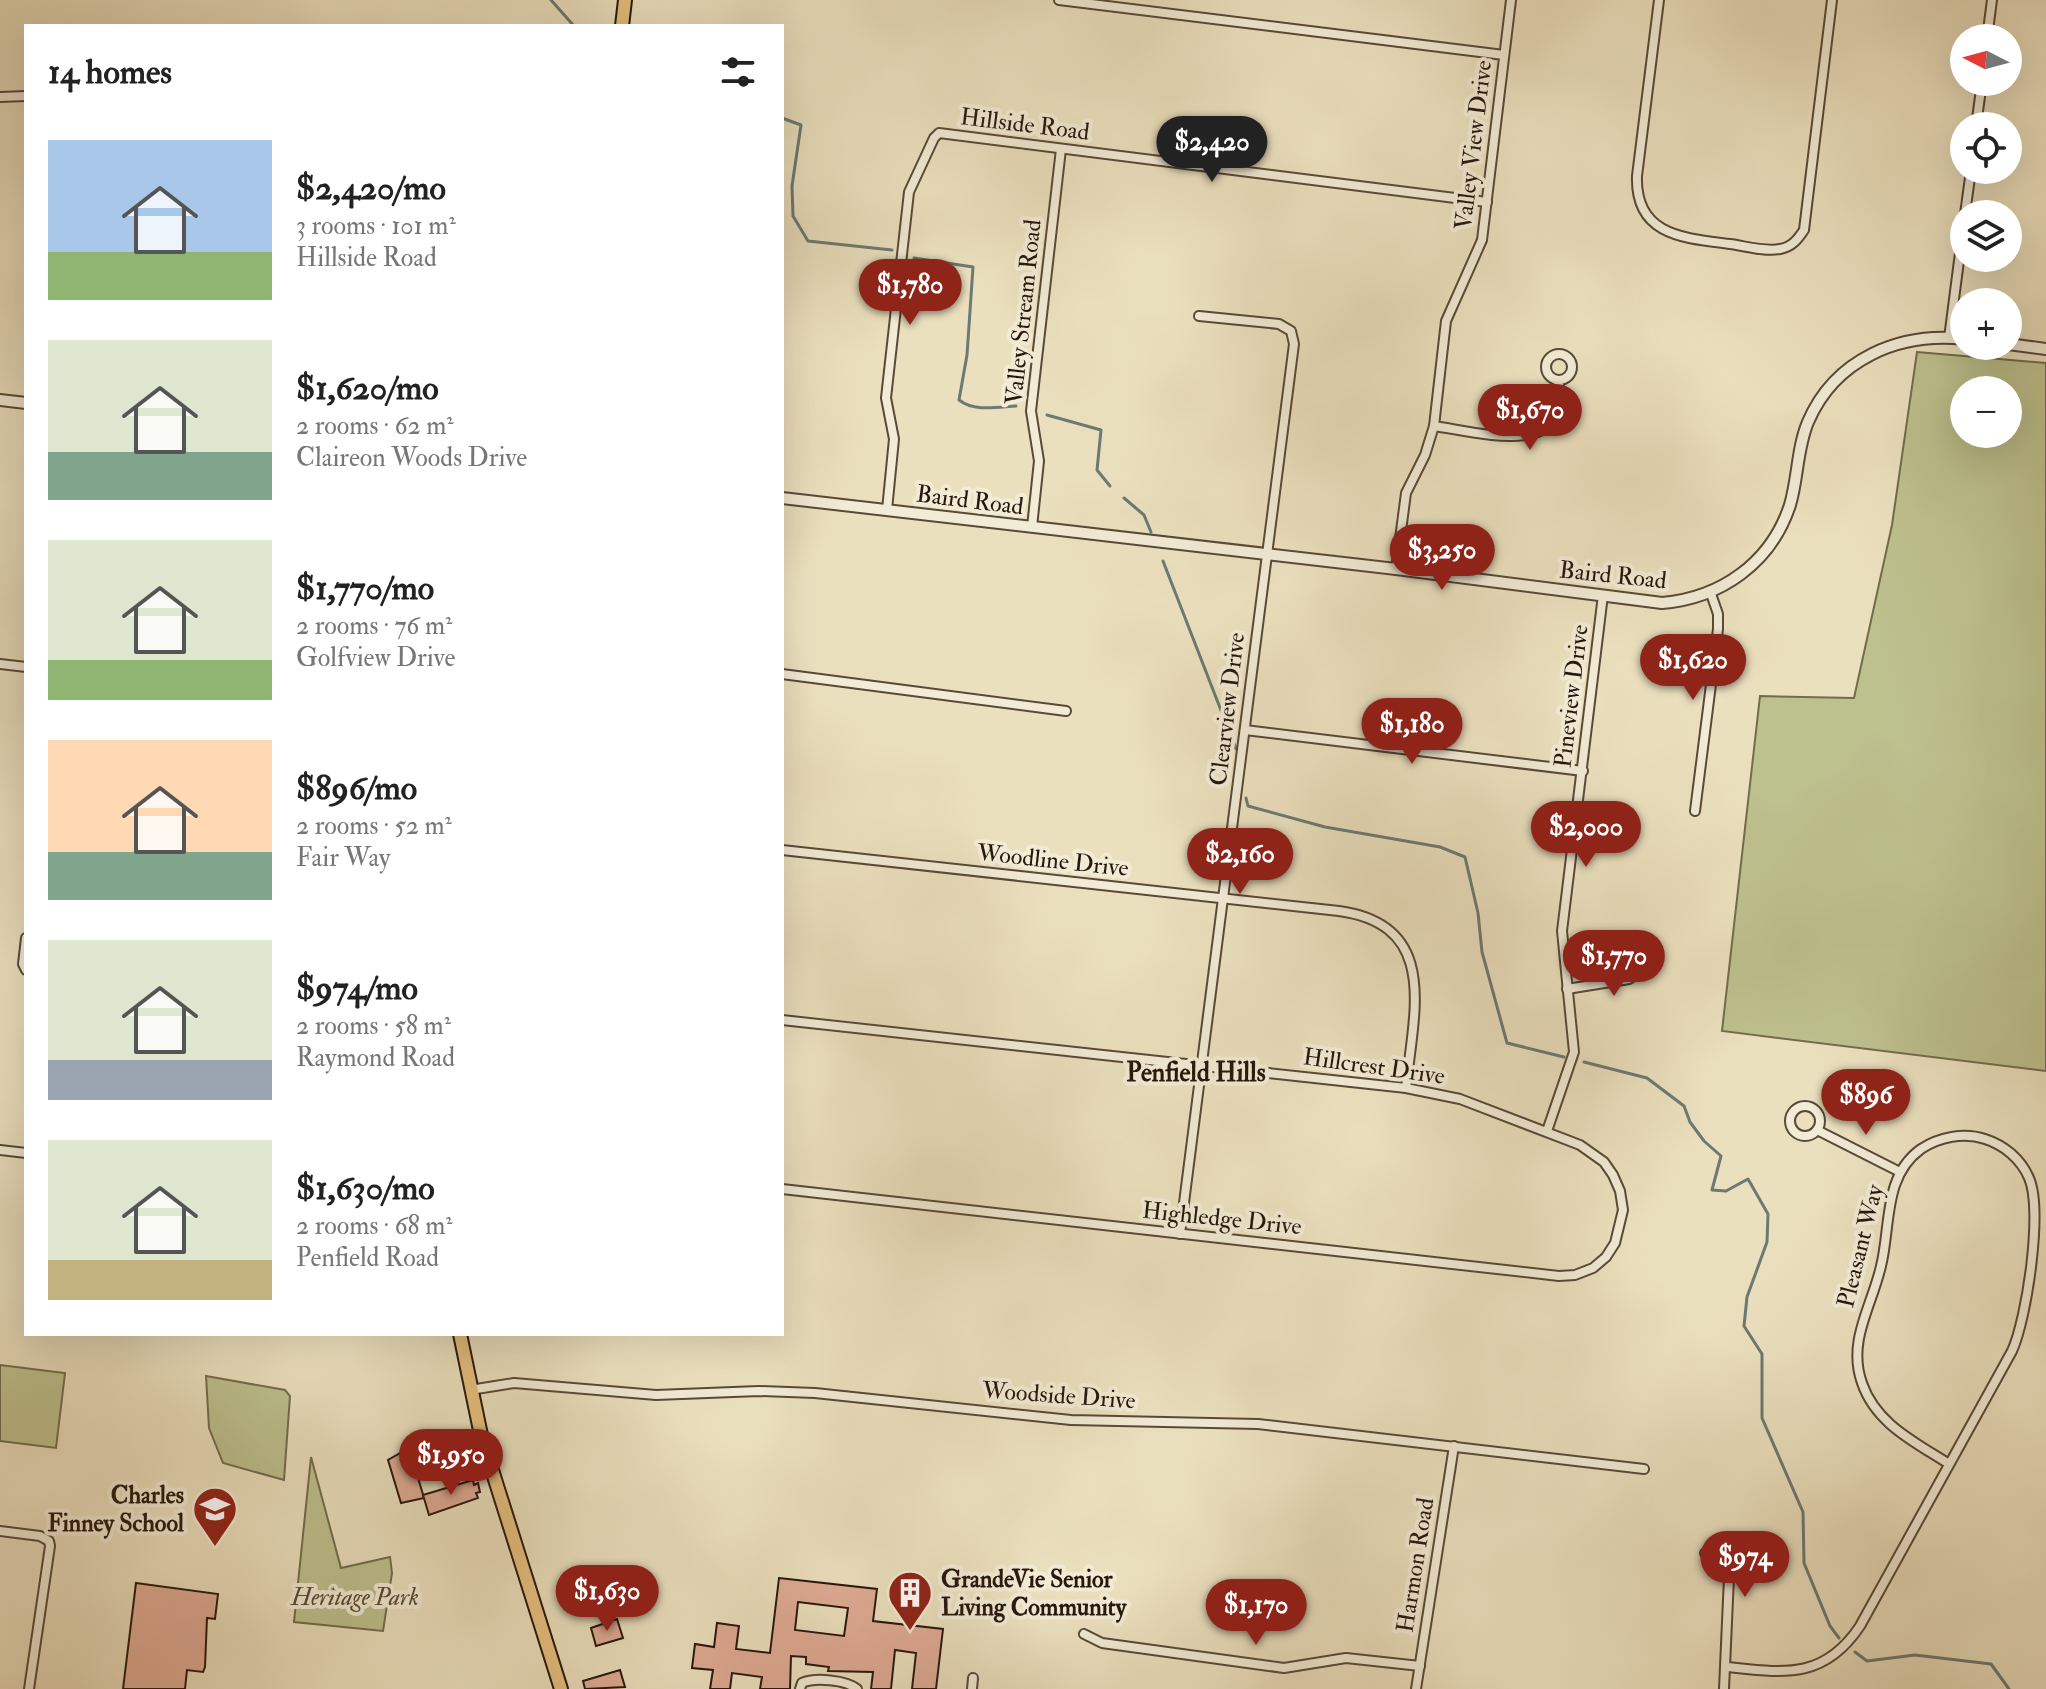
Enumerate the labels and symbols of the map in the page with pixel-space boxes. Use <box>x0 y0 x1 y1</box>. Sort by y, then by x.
north arrow <box>1950 24 2022 96</box>
street label: Valley View Drive <box>1448 58 1499 232</box>
street label: Hillside Road <box>959 101 1091 148</box>
pin: $2,420 <box>1147 116 1277 184</box>
street label: Valley Stream Road <box>998 218 1049 406</box>
pin: $1,780 <box>845 259 975 327</box>
pin: $1,670 <box>1465 384 1595 452</box>
street label: Baird Road <box>915 479 1026 522</box>
pin: $3,250 <box>1377 524 1507 592</box>
street label: Baird Road <box>1558 554 1668 597</box>
street label: Pineview Drive <box>1547 623 1596 769</box>
street label: Clearview Drive <box>1203 631 1252 787</box>
pin: $1,620 <box>1628 634 1758 702</box>
pin: $1,180 <box>1347 698 1477 766</box>
pin: $2,000 <box>1521 801 1651 869</box>
pin: $2,160 <box>1175 828 1305 896</box>
street label: Woodline Drive <box>975 837 1130 884</box>
pin: $1,770 <box>1549 930 1679 998</box>
street label: Hillcrest Drive <box>1301 1041 1447 1092</box>
district label: Penfield Hills <box>1126 1057 1266 1089</box>
pin: $896 <box>1819 1069 1913 1137</box>
street label: Pleasant Way <box>1830 1181 1891 1311</box>
street label: Highledge Drive <box>1141 1195 1303 1242</box>
street label: Woodside Drive <box>980 1375 1137 1416</box>
pin: $1,950 <box>386 1429 516 1497</box>
place label: Charles Finney School <box>48 1480 185 1539</box>
school or university icon: Charles Finney School <box>191 1485 239 1548</box>
street label: Harmon Road <box>1390 1495 1441 1635</box>
pin: $974 <box>1698 1531 1792 1599</box>
place label: GrandeVie Senior Living Community <box>941 1564 1128 1623</box>
pin: $1,630 <box>542 1565 672 1633</box>
building icon: GrandeVie Senior Living Community <box>886 1569 934 1632</box>
pin: $1,170 <box>1191 1579 1321 1647</box>
park label: Heritage Park <box>290 1582 419 1613</box>

